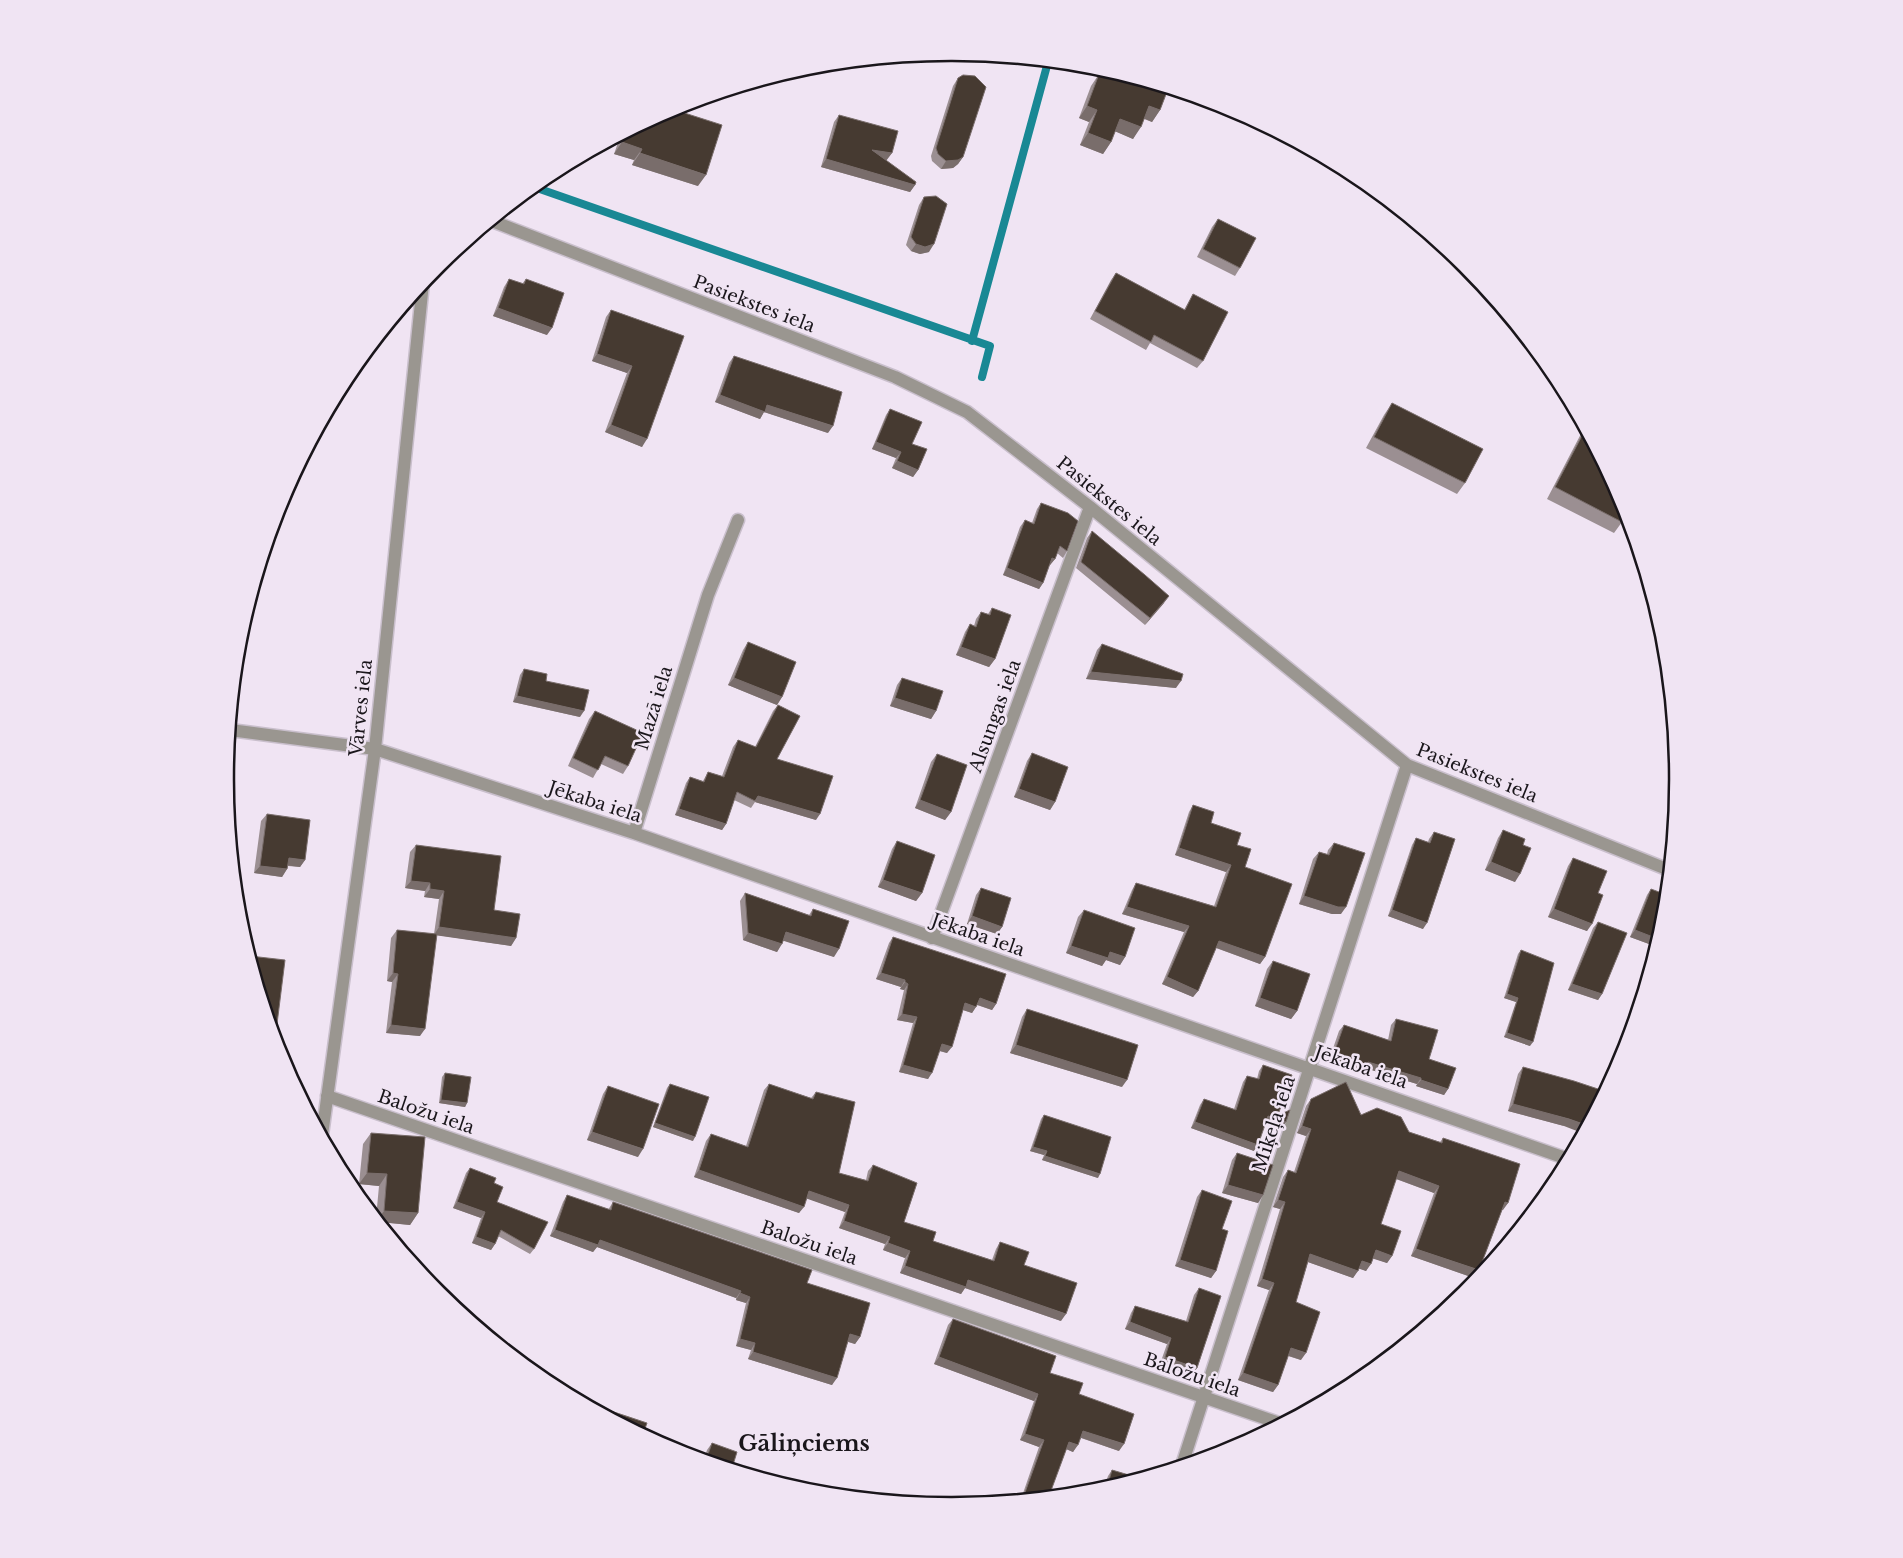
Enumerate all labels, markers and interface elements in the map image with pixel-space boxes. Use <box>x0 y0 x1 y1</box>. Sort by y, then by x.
street label: Pasiekstes iela <box>690 271 818 337</box>
street label: Pasiekstes iela <box>1052 452 1166 550</box>
street label: Alsungas iela <box>964 656 1026 776</box>
street label: Vārves iela <box>345 658 377 759</box>
street label: Mazā iela <box>631 663 677 753</box>
street label: Pasiekstes iela <box>1413 739 1541 807</box>
street label: Jēkaba iela <box>544 776 645 827</box>
street label: Jēkaba iela <box>927 908 1027 961</box>
street label: Jēkaba iela <box>1310 1040 1410 1093</box>
street label: Miķeļa iela <box>1248 1073 1300 1175</box>
street label: Baložu iela <box>375 1085 477 1139</box>
street label: Baložu iela <box>758 1216 860 1270</box>
street label: Baložu iela <box>1141 1348 1243 1402</box>
district label: Gāliņciems <box>738 1430 870 1457</box>

